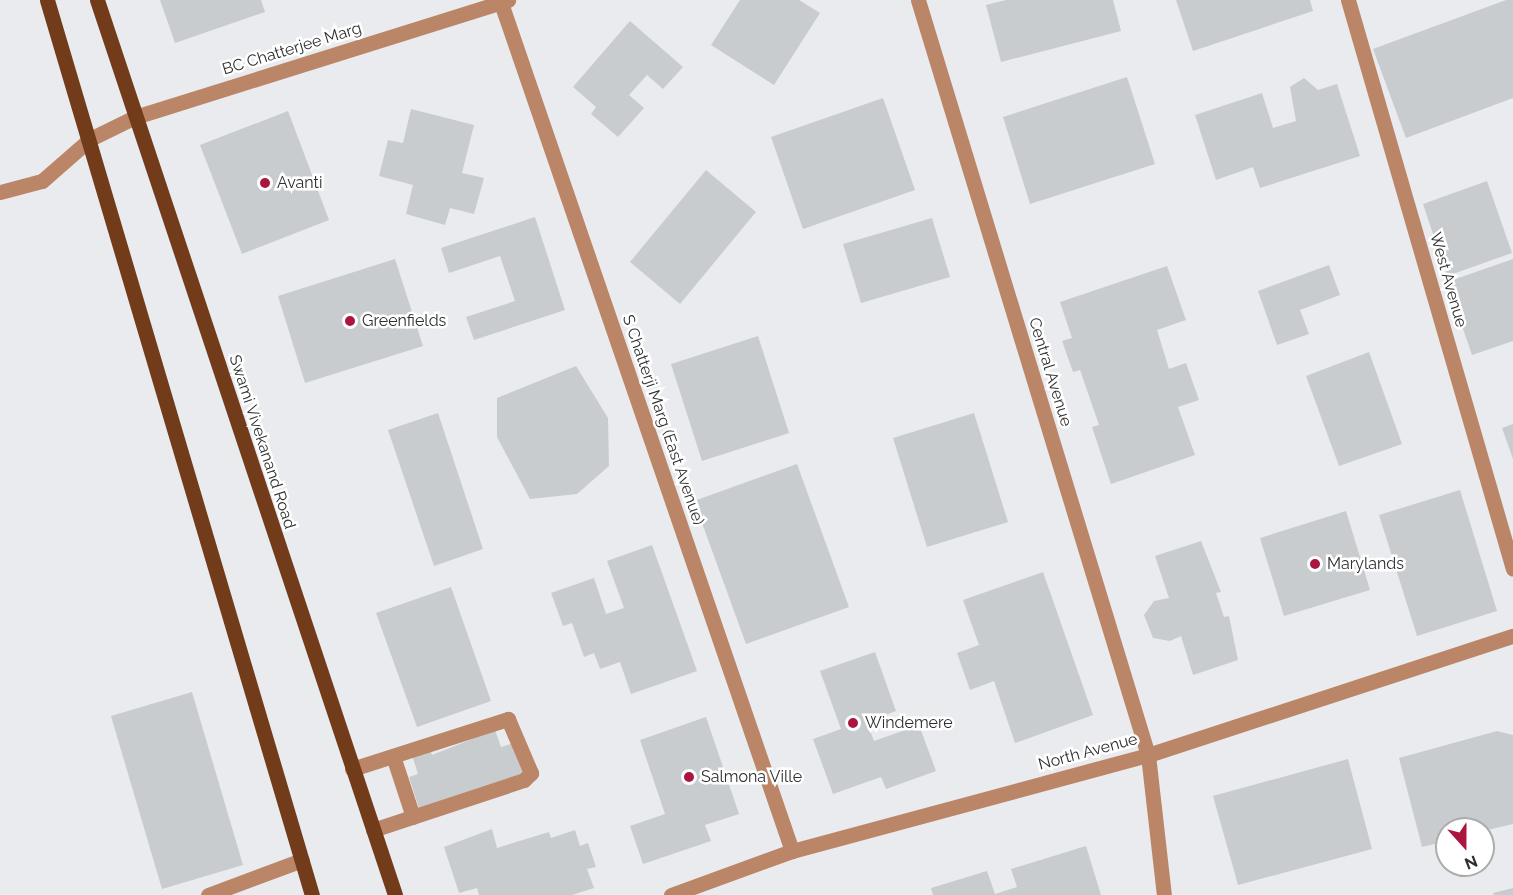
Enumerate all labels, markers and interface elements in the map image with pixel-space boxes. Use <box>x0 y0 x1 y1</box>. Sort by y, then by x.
street label: BC Chatterjee Marg <box>220 19 364 79</box>
place label: Avanti <box>277 173 322 193</box>
marker: Avanti <box>258 176 272 190</box>
street label: West Avenue <box>1425 230 1471 330</box>
place label: Greenfields <box>362 311 446 331</box>
street label: S Chatterji Marg (East Avenue) <box>618 312 708 528</box>
marker: Greenfields <box>343 314 357 328</box>
street label: Central Avenue <box>1024 315 1076 429</box>
street label: Swami Vivekanand Road <box>225 352 299 532</box>
place label: Marylands <box>1327 554 1404 574</box>
marker: Marylands <box>1308 557 1322 571</box>
place label: Windemere <box>865 713 953 733</box>
marker: Windemere <box>846 716 860 730</box>
street label: North Avenue <box>1036 729 1140 775</box>
place label: Salmona Ville <box>701 767 803 787</box>
marker: Salmona Ville <box>682 770 696 784</box>
north arrow <box>1435 817 1495 877</box>
text: N <box>1462 851 1480 873</box>

